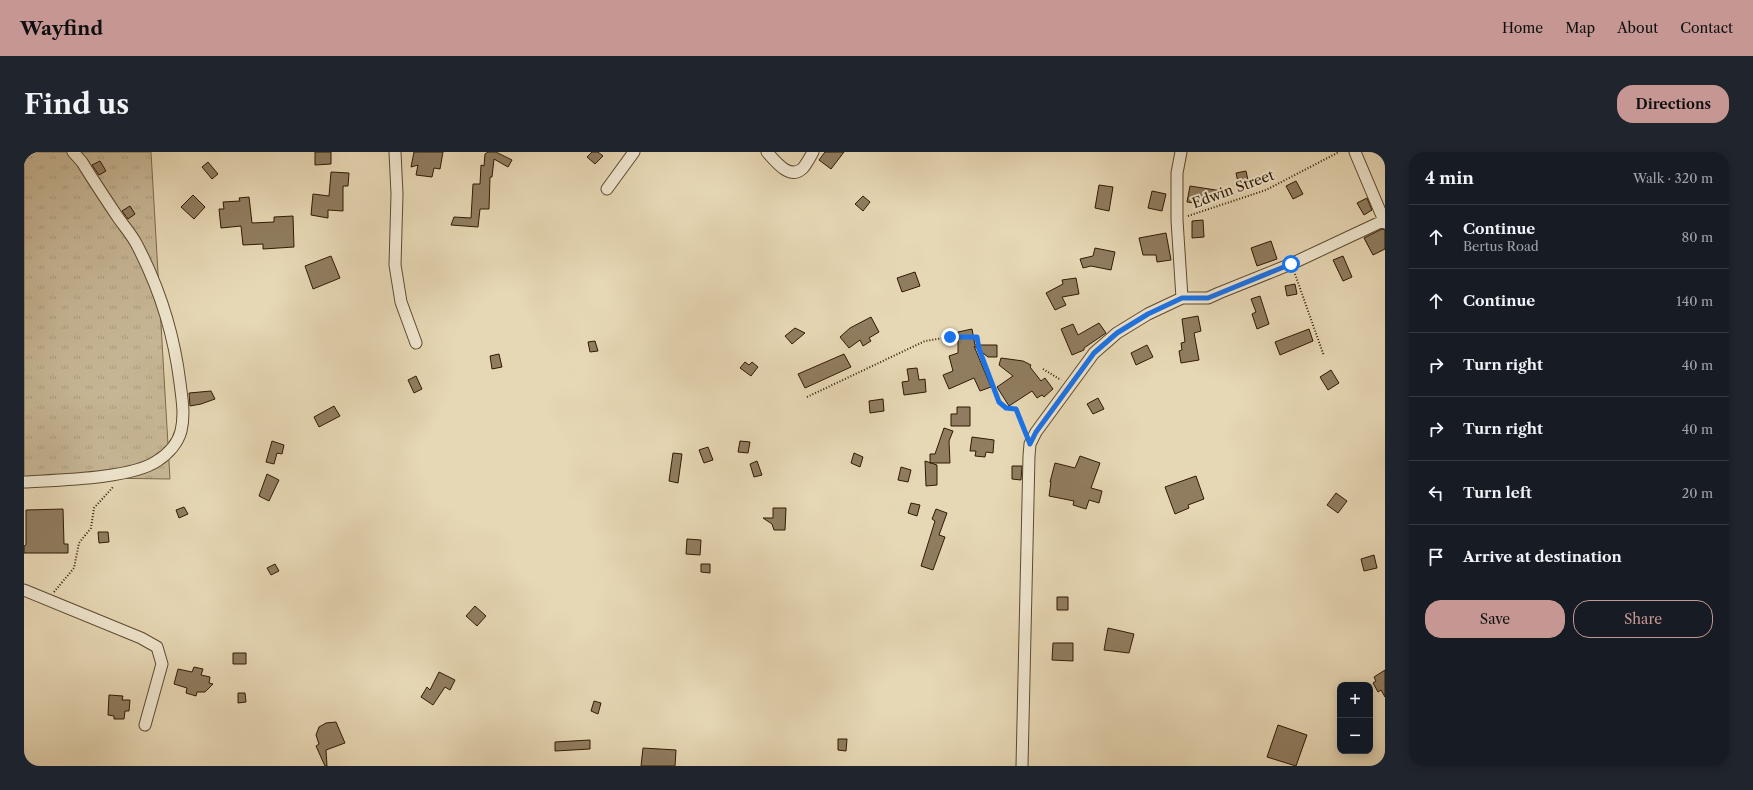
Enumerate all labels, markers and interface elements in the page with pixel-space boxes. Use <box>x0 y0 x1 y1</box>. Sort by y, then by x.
text: Wayfind <box>20 17 103 40</box>
text: Home <box>1502 19 1543 37</box>
text: Map <box>1565 19 1595 37</box>
text: About <box>1617 19 1658 37</box>
text: Contact <box>1680 19 1733 37</box>
button: Directions <box>1617 85 1729 123</box>
text: Find us <box>24 87 129 121</box>
street label: Edwin Street <box>1189 166 1277 212</box>
text: 4 min <box>1425 168 1474 188</box>
text: Walk · 320 m <box>1633 170 1713 186</box>
text: Continue <box>1463 219 1535 238</box>
icon: ahead <box>1425 226 1447 248</box>
text: 80 m <box>1681 229 1713 245</box>
text: Bertus Road <box>1463 238 1539 254</box>
route start <box>1282 255 1300 273</box>
icon: ahead <box>1425 290 1447 312</box>
text: Continue <box>1463 291 1535 310</box>
text: 140 m <box>1676 293 1713 309</box>
route end <box>941 328 959 346</box>
icon: right <box>1425 354 1447 376</box>
text: Turn right <box>1463 355 1543 374</box>
text: 40 m <box>1682 357 1713 373</box>
icon: right <box>1425 418 1447 440</box>
text: Turn right <box>1463 419 1543 438</box>
text: 40 m <box>1682 421 1713 437</box>
icon: left <box>1425 482 1447 504</box>
text: Turn left <box>1463 483 1532 502</box>
text: 20 m <box>1682 485 1713 501</box>
icon: arrive <box>1425 546 1447 568</box>
text: Arrive at destination <box>1463 547 1622 566</box>
button: Save <box>1425 600 1565 638</box>
button: Share <box>1573 600 1713 638</box>
map controls <box>1337 682 1373 754</box>
button: + <box>1337 682 1373 718</box>
button: − <box>1337 718 1373 754</box>

